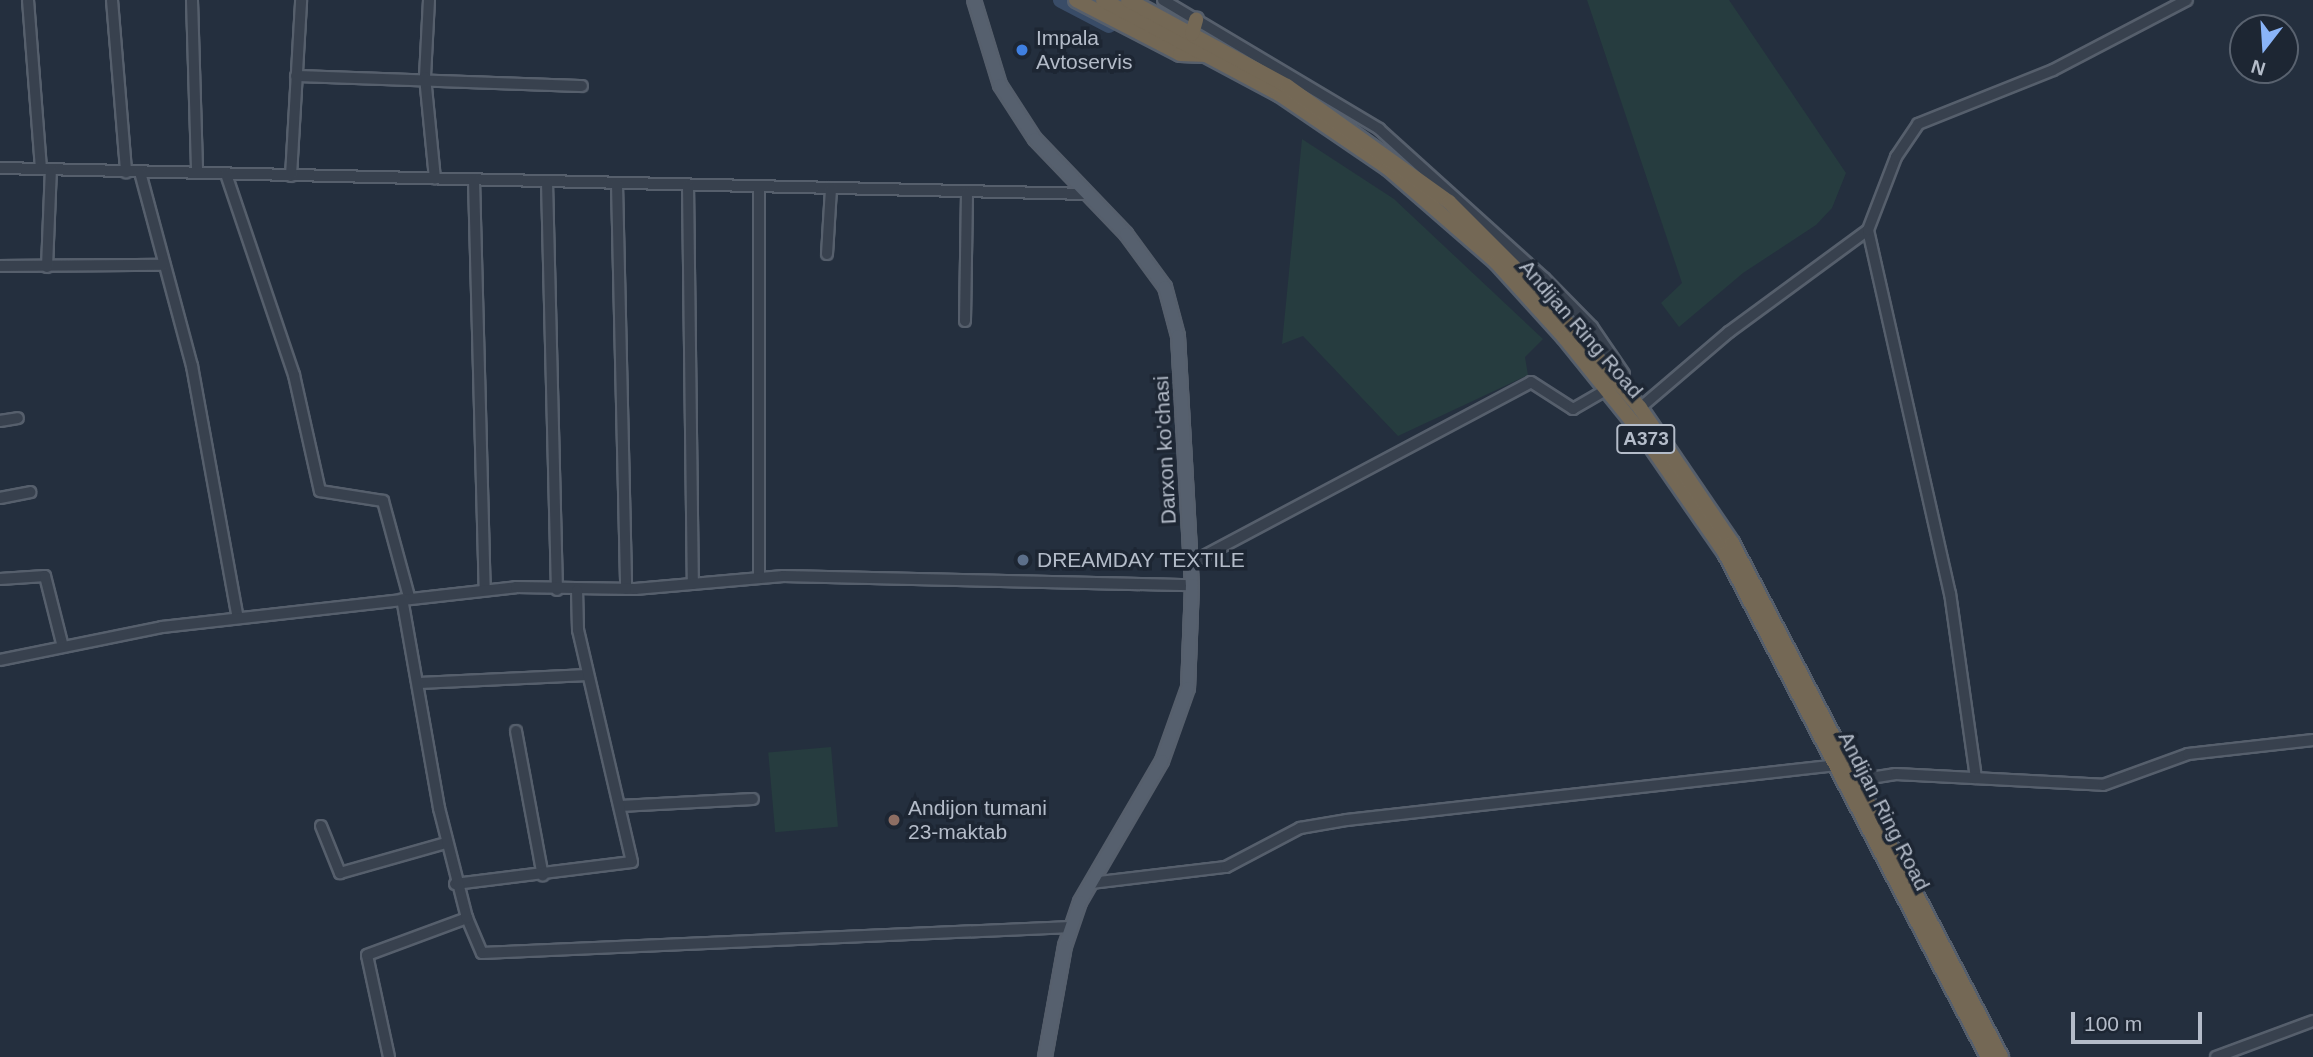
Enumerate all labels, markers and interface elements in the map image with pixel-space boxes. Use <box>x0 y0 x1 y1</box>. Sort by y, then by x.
north arrow <box>2229 14 2299 84</box>
place label: Impala Avtoservis <box>1036 25 1132 75</box>
marker: Impala Avtoservis <box>1014 42 1030 58</box>
text: N <box>2249 56 2268 80</box>
street label: Andijan Ring Road <box>1514 255 1648 403</box>
street label: Darxon ko'chasi <box>1149 375 1181 525</box>
road number: A373 <box>1616 424 1676 454</box>
place label: DREAMDAY TEXTILE <box>1037 547 1245 573</box>
marker: DREAMDAY TEXTILE <box>1015 552 1031 568</box>
street label: Andijan Ring Road <box>1833 727 1935 895</box>
place label: Andijon tumani 23-maktab <box>908 795 1047 845</box>
marker: Andijon tumani 23-maktab <box>886 812 902 828</box>
scale bar <box>2075 998 2206 1042</box>
text: 100 m <box>2084 1012 2142 1035</box>

